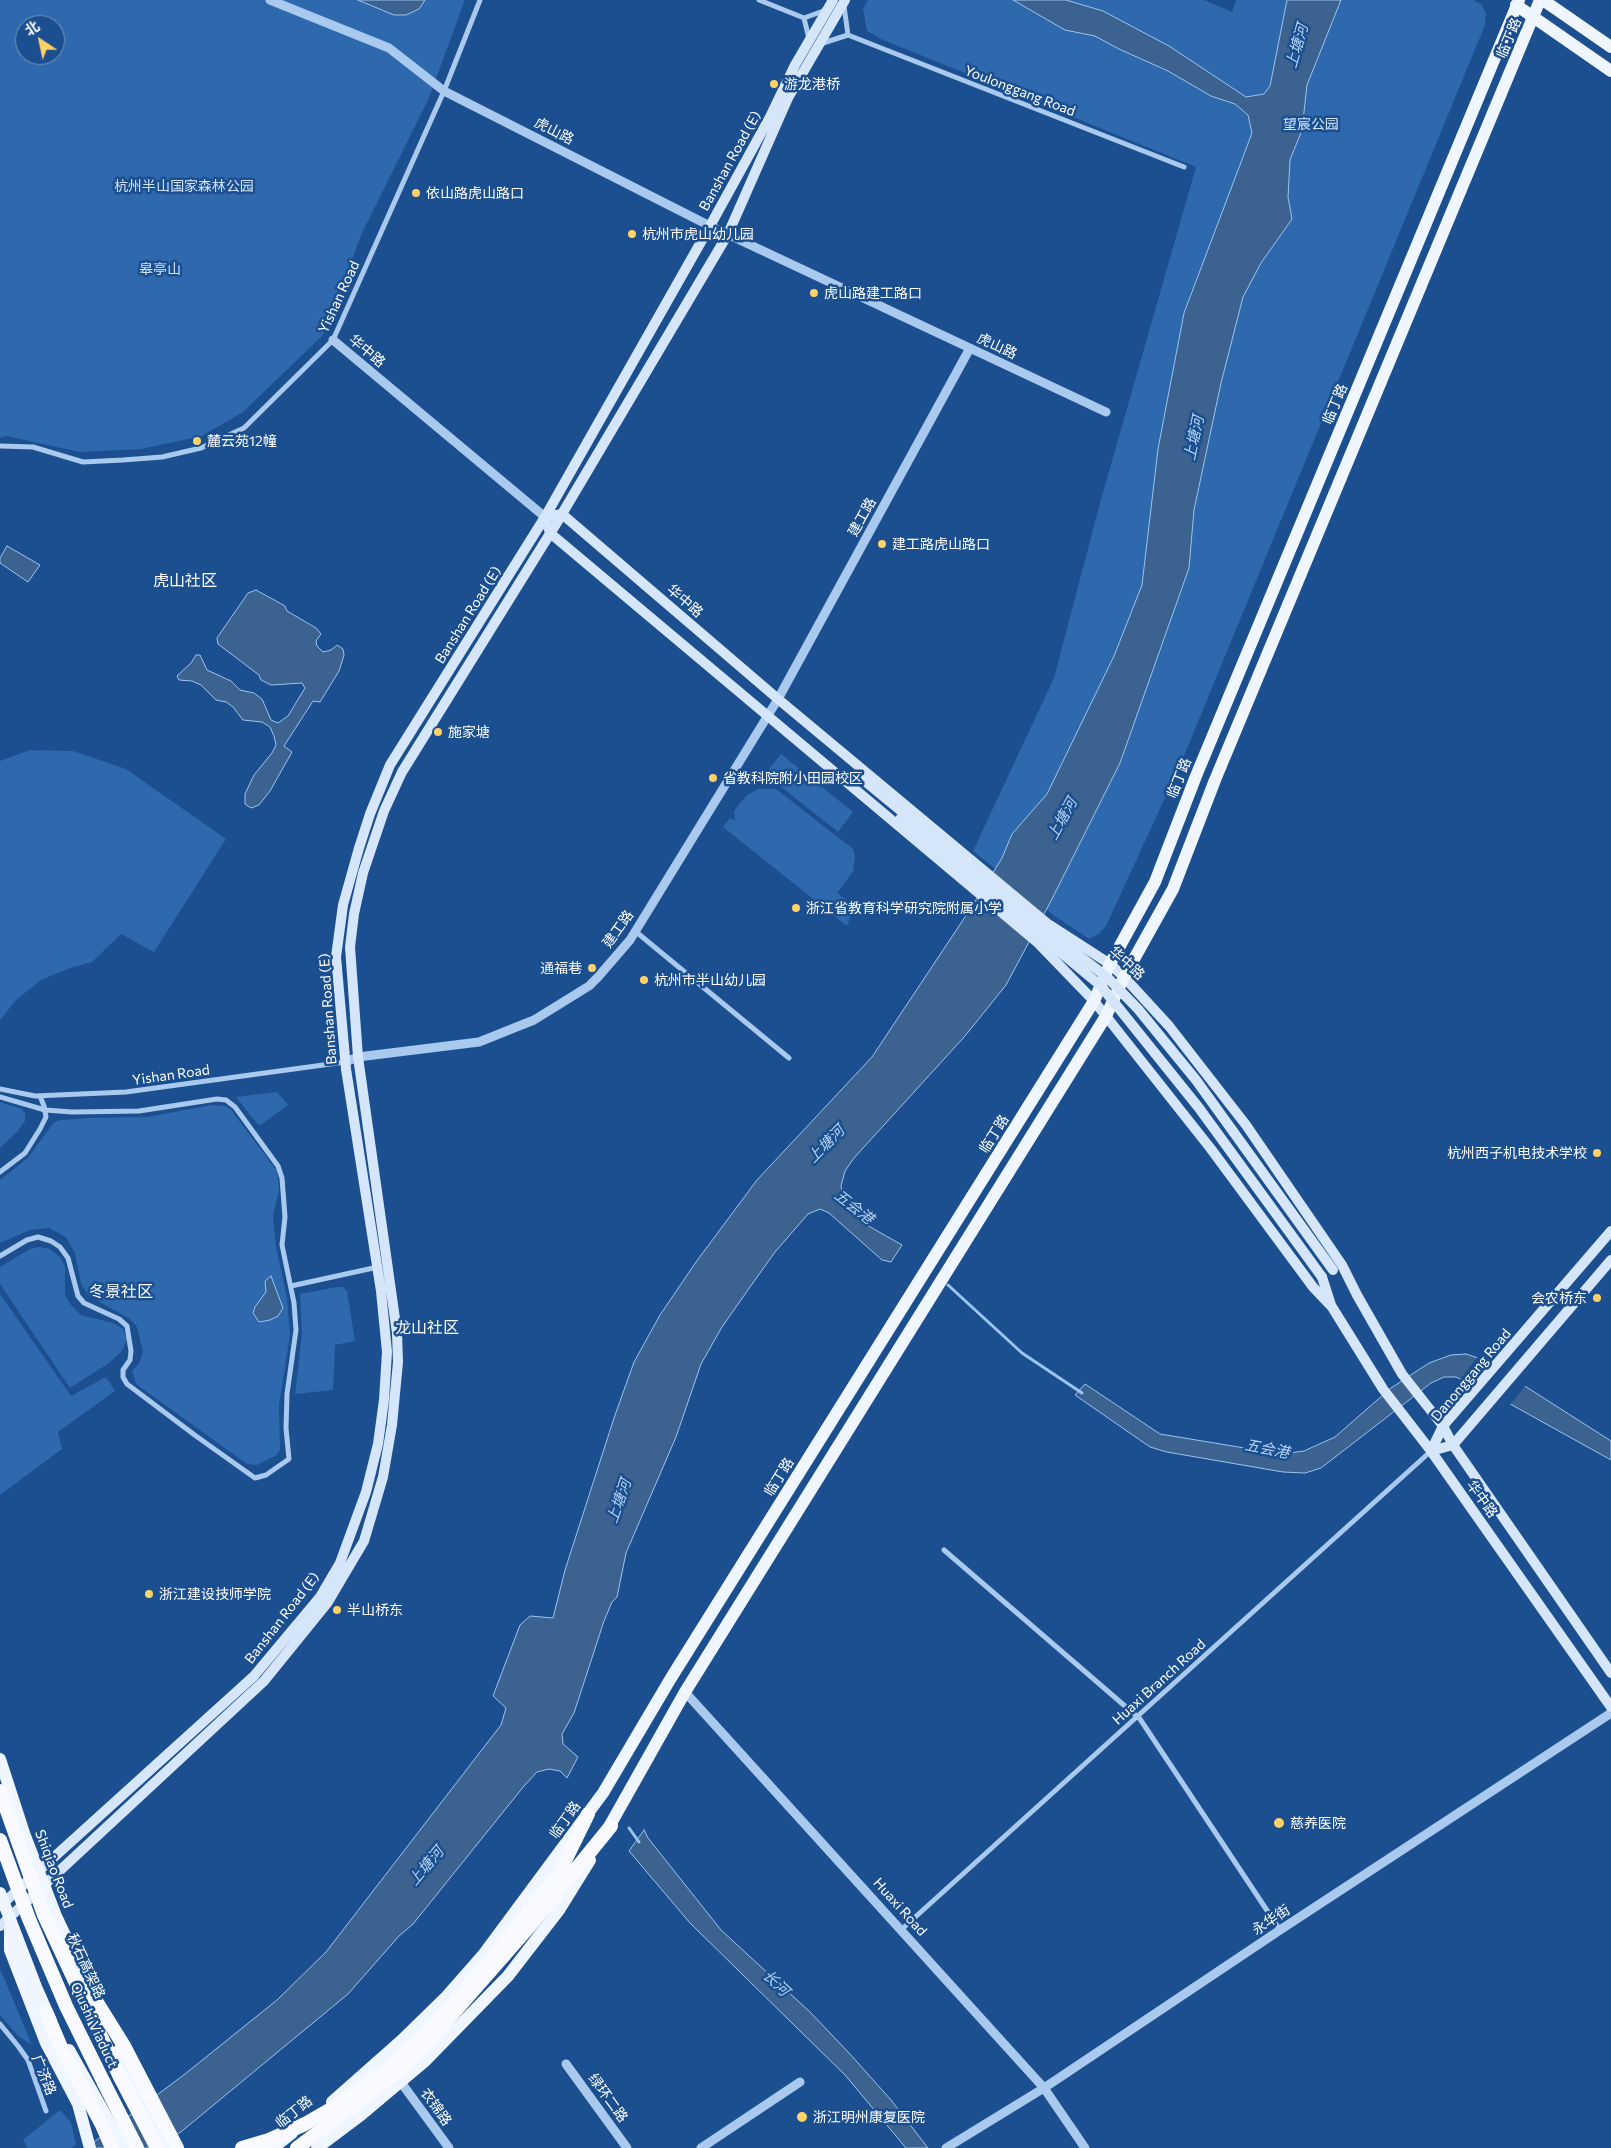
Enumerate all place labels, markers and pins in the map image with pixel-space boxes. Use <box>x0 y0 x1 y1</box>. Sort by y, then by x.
place label: 游龙港桥 <box>784 76 840 92</box>
marker: 游龙港桥 <box>768 78 780 90</box>
place label: 依山路虎山路口 <box>426 185 524 201</box>
marker: 依山路虎山路口 <box>410 187 422 199</box>
place label: 杭州市虎山幼儿园 <box>642 226 754 242</box>
marker: 杭州市虎山幼儿园 <box>626 228 638 240</box>
place label: 虎山路建工路口 <box>824 285 922 301</box>
marker: 虎山路建工路口 <box>808 287 820 299</box>
place label: 麓云苑12幢 <box>207 433 277 449</box>
marker: 麓云苑12幢 <box>191 435 203 447</box>
place label: 建工路虎山路口 <box>892 536 990 552</box>
marker: 建工路虎山路口 <box>876 538 888 550</box>
place label: 施家塘 <box>448 724 490 740</box>
marker: 施家塘 <box>432 726 444 738</box>
place label: 省教科院附小田园校区 <box>723 770 863 786</box>
marker: 省教科院附小田园校区 <box>707 772 719 784</box>
place label: 浙江省教育科学研究院附属小学 <box>806 900 1002 916</box>
marker: 浙江省教育科学研究院附属小学 <box>790 902 802 914</box>
place label: 通福巷 <box>540 960 582 976</box>
marker: 通福巷 <box>586 962 598 974</box>
place label: 杭州市半山幼儿园 <box>654 972 766 988</box>
marker: 杭州市半山幼儿园 <box>638 974 650 986</box>
place label: 杭州西子机电技术学校 <box>1447 1145 1587 1161</box>
marker: 杭州西子机电技术学校 <box>1591 1147 1603 1159</box>
place label: 会农桥东 <box>1531 1290 1587 1306</box>
marker: 会农桥东 <box>1591 1292 1603 1304</box>
place label: 浙江建设技师学院 <box>159 1586 271 1602</box>
marker: 浙江建设技师学院 <box>143 1588 155 1600</box>
place label: 半山桥东 <box>347 1602 403 1618</box>
marker: 半山桥东 <box>331 1604 343 1616</box>
place label: 慈养医院 <box>1290 1815 1346 1831</box>
marker: 慈养医院 <box>1272 1816 1286 1830</box>
place label: 浙江明州康复医院 <box>813 2109 925 2125</box>
marker: 浙江明州康复医院 <box>795 2110 809 2124</box>

